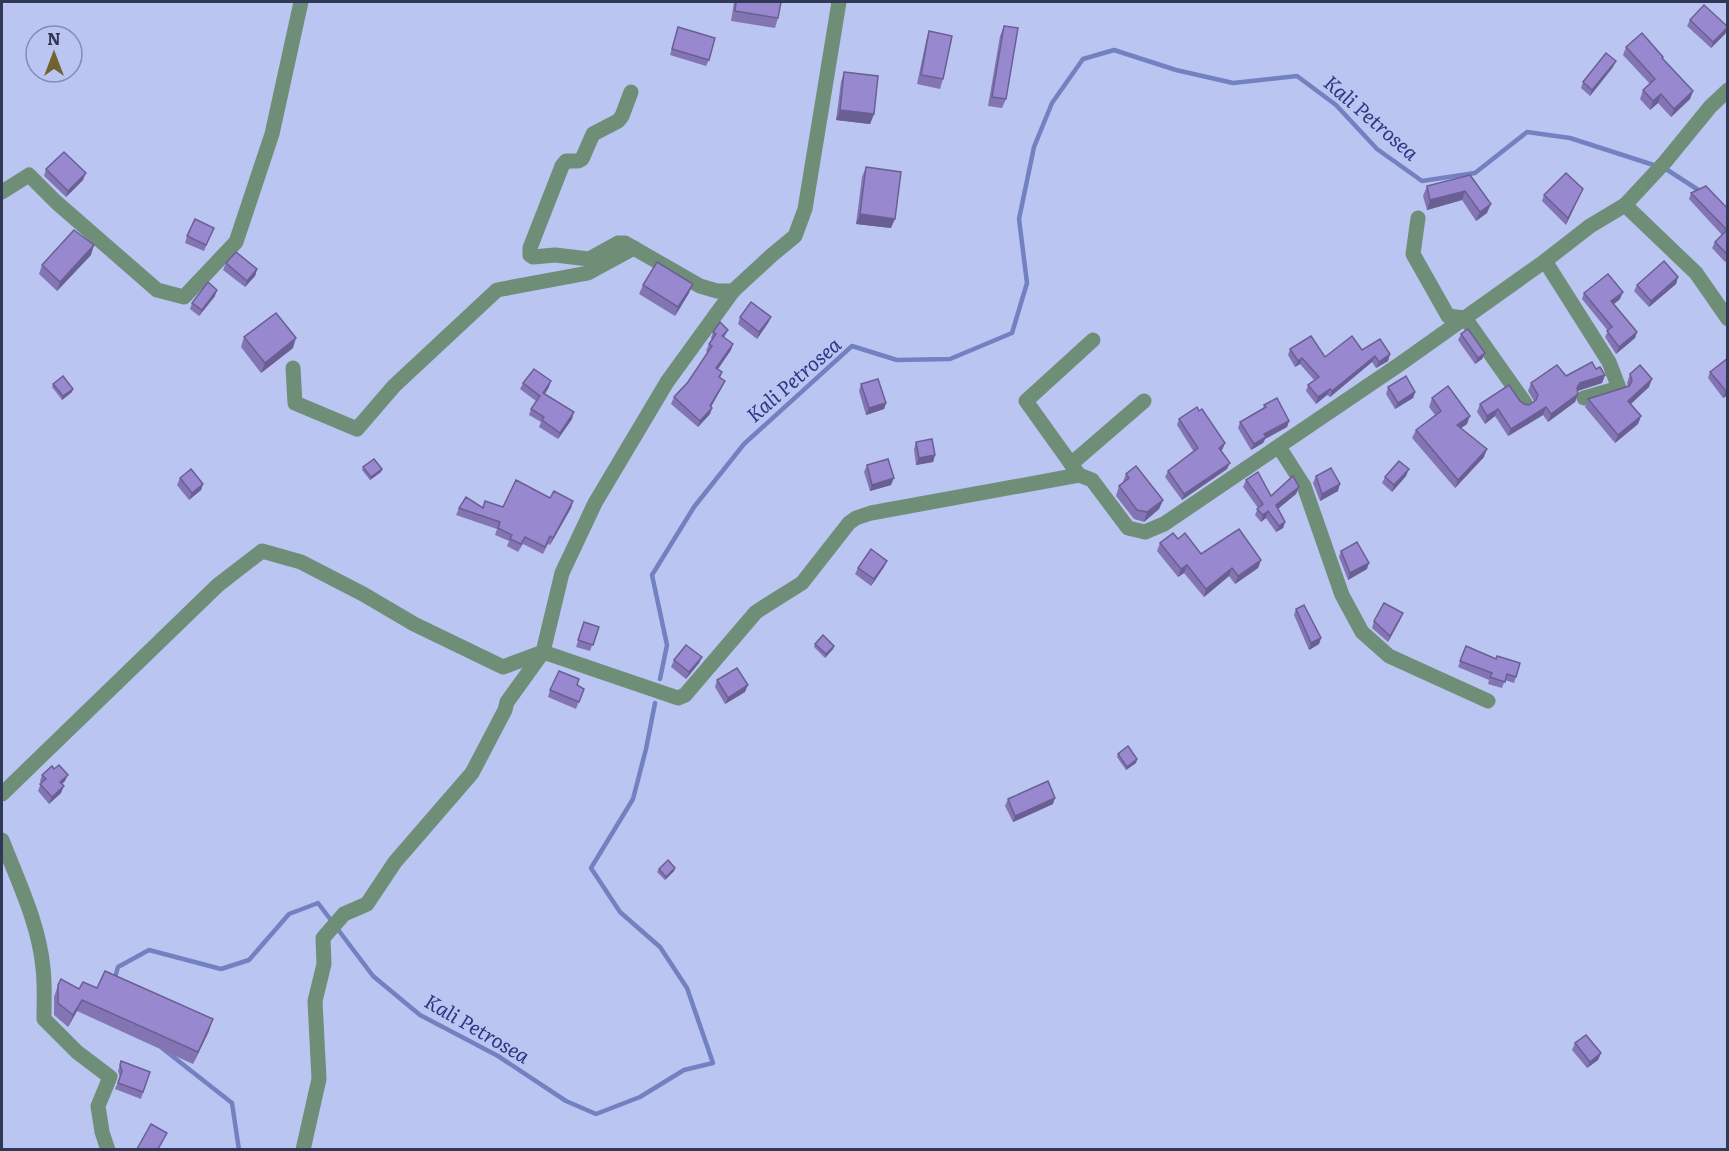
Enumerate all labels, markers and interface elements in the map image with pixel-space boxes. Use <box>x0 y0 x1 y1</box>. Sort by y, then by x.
north arrow <box>24 24 84 84</box>
text: N <box>47 26 61 50</box>
water label: Kali Petrosea <box>1318 67 1427 167</box>
water label: Kali Petrosea <box>739 328 847 428</box>
water label: Kali Petrosea <box>420 985 537 1070</box>

